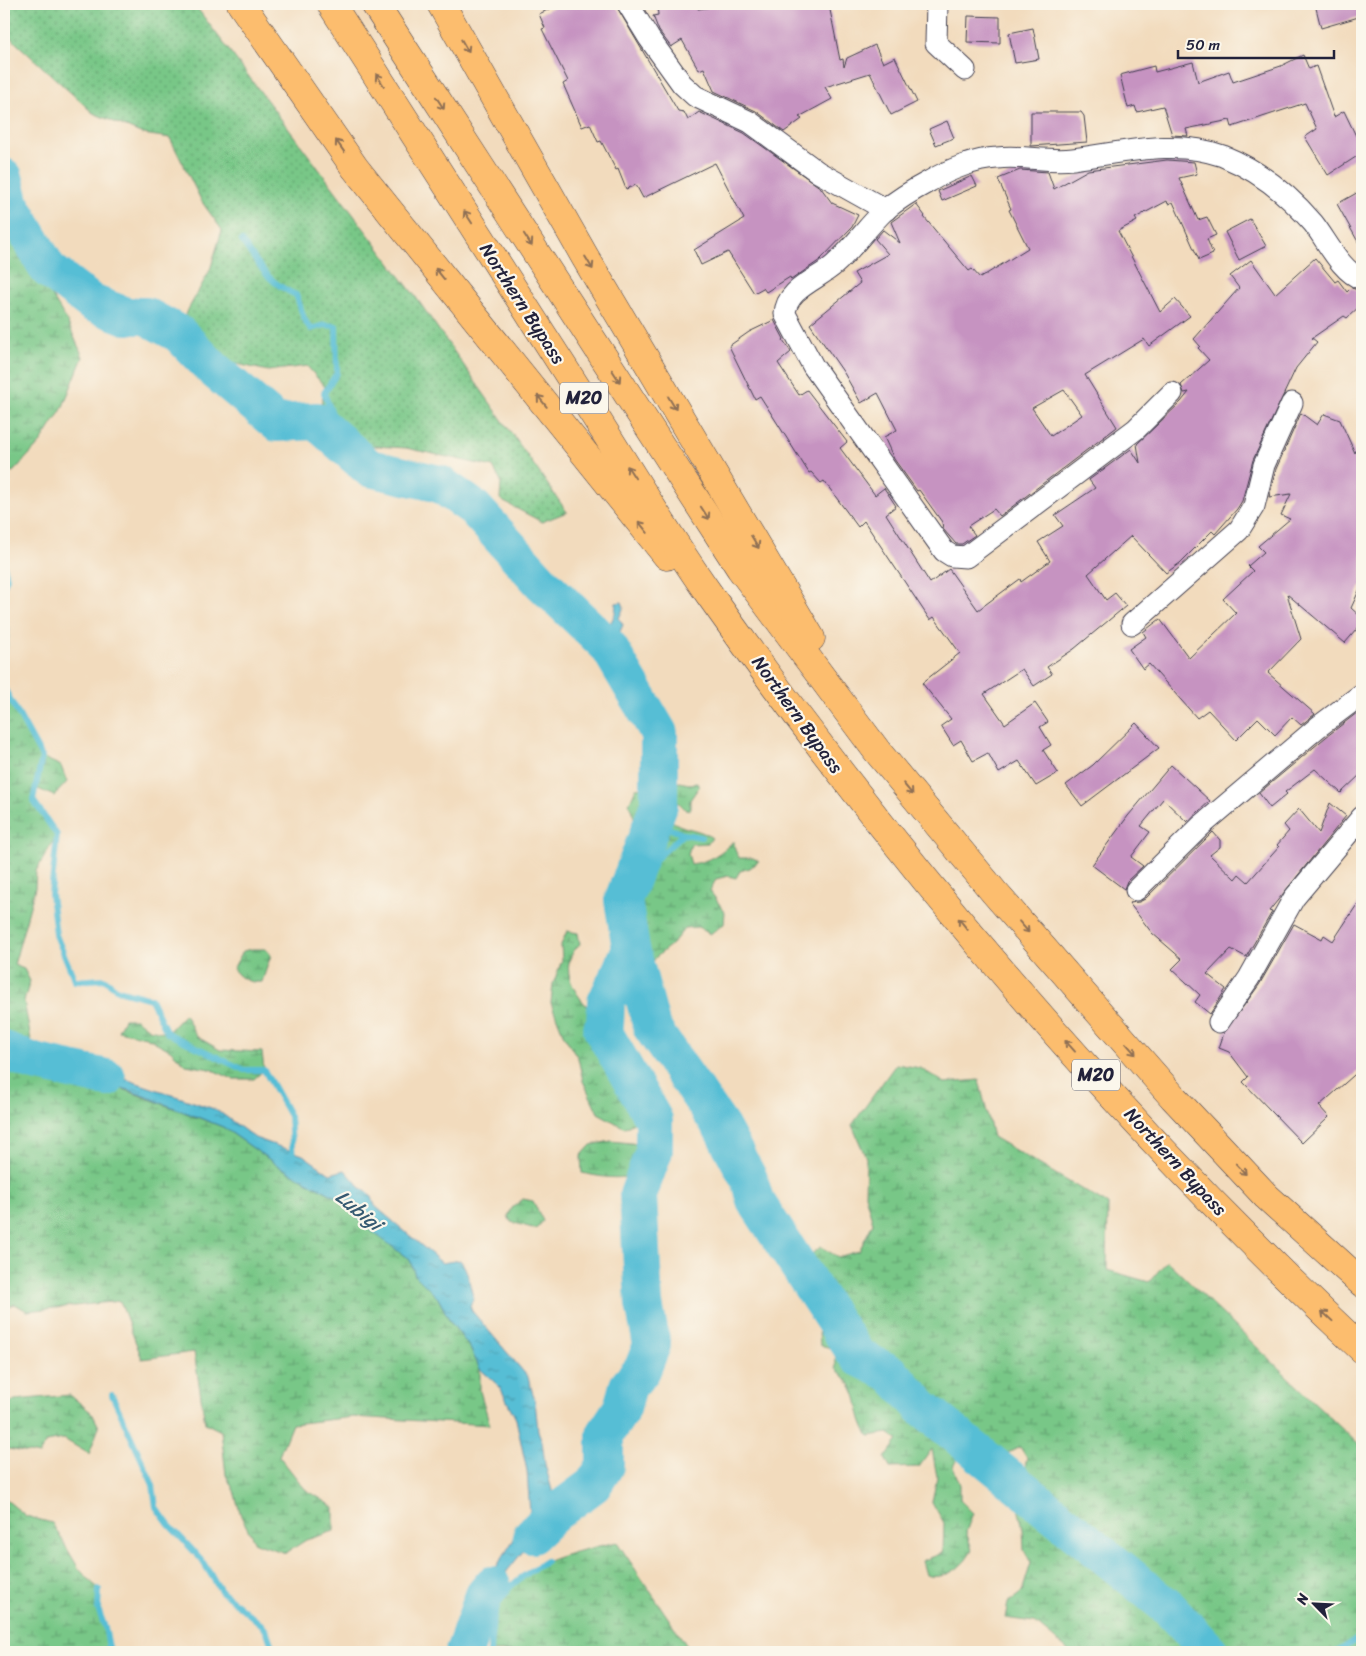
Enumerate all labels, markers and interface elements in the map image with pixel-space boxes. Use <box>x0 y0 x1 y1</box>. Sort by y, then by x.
scale bar <box>1178 28 1335 60</box>
text: 50 m <box>1186 32 1221 58</box>
one-way arrow <box>461 38 470 53</box>
one-way arrow <box>375 73 385 87</box>
one-way arrow <box>435 96 445 110</box>
one-way arrow <box>335 139 345 153</box>
one-way arrow <box>462 210 472 224</box>
one-way arrow <box>523 233 533 247</box>
street label: Northern Bypass <box>471 236 574 371</box>
one-way arrow <box>584 256 594 271</box>
one-way arrow <box>434 268 445 281</box>
one-way arrow <box>612 369 622 383</box>
road number: M20 <box>560 382 608 413</box>
one-way arrow <box>536 394 547 407</box>
one-way arrow <box>668 395 678 409</box>
one-way arrow <box>625 465 635 479</box>
one-way arrow <box>700 505 710 519</box>
one-way arrow <box>638 521 649 534</box>
one-way arrow <box>751 535 761 549</box>
street label: Northern Bypass <box>743 648 852 781</box>
one-way arrow <box>903 782 914 795</box>
one-way arrow <box>957 918 968 931</box>
one-way arrow <box>1018 920 1030 933</box>
one-way arrow <box>1064 1040 1075 1053</box>
one-way arrow <box>1125 1042 1136 1055</box>
road number: M20 <box>1072 1060 1120 1090</box>
street label: Northern Bypass <box>1116 1099 1235 1224</box>
one-way arrow <box>1235 1162 1247 1175</box>
water label: Lubigi <box>327 1180 393 1243</box>
one-way arrow <box>1320 1310 1333 1322</box>
north arrow <box>1288 1578 1338 1628</box>
text: N <box>1289 1589 1316 1609</box>

